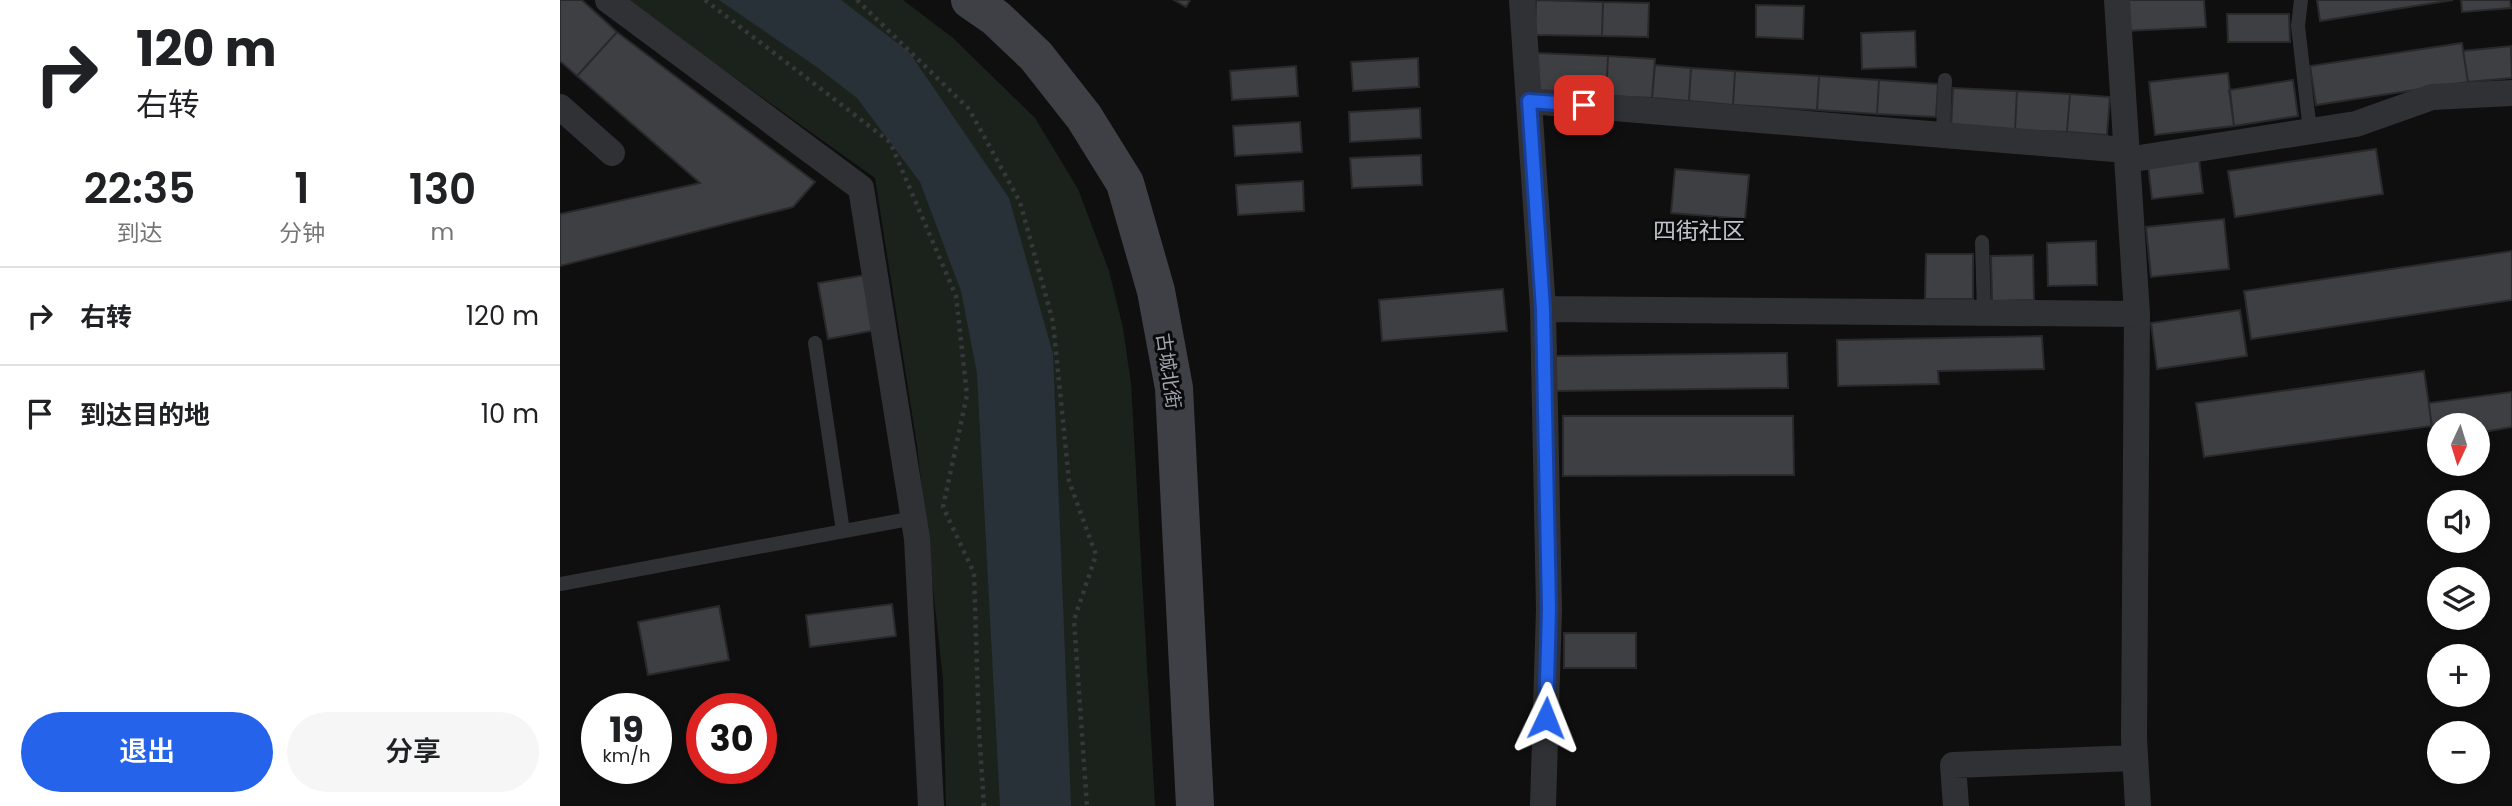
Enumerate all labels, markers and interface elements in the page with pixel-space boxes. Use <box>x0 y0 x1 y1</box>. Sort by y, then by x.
text: 120 m <box>136 15 277 83</box>
icon: right <box>21 28 112 119</box>
pin <box>1554 75 1614 135</box>
text: 右转 <box>136 82 200 127</box>
icon: arrive <box>1565 86 1603 124</box>
text: 22:35 <box>84 159 195 218</box>
text: 1 <box>294 159 310 218</box>
text: 130 <box>409 160 476 219</box>
district label: 四街社区 <box>1653 215 1745 247</box>
text: m <box>431 216 454 248</box>
text: 到达 <box>116 217 162 249</box>
text: 分钟 <box>279 217 325 249</box>
icon: right <box>21 297 59 335</box>
text: 120 m <box>466 298 539 334</box>
text: 右转 <box>80 299 132 335</box>
street label: 古城北街 <box>1150 332 1187 411</box>
icon: arrive <box>21 395 59 433</box>
text: 10 m <box>481 396 539 432</box>
text: 到达目的地 <box>80 397 210 433</box>
north arrow <box>2427 413 2490 476</box>
map controls <box>2427 413 2490 784</box>
button: sound <box>2427 490 2490 553</box>
button: layers <box>2427 567 2490 630</box>
button: + <box>2427 644 2490 707</box>
position arrow <box>1509 681 1583 755</box>
speed limit sign: 30 <box>686 693 777 784</box>
text: 19 <box>609 705 644 754</box>
button: 退出 <box>21 712 273 792</box>
button: 分享 <box>287 712 539 792</box>
button: − <box>2427 721 2490 784</box>
text: km/h <box>603 743 650 768</box>

